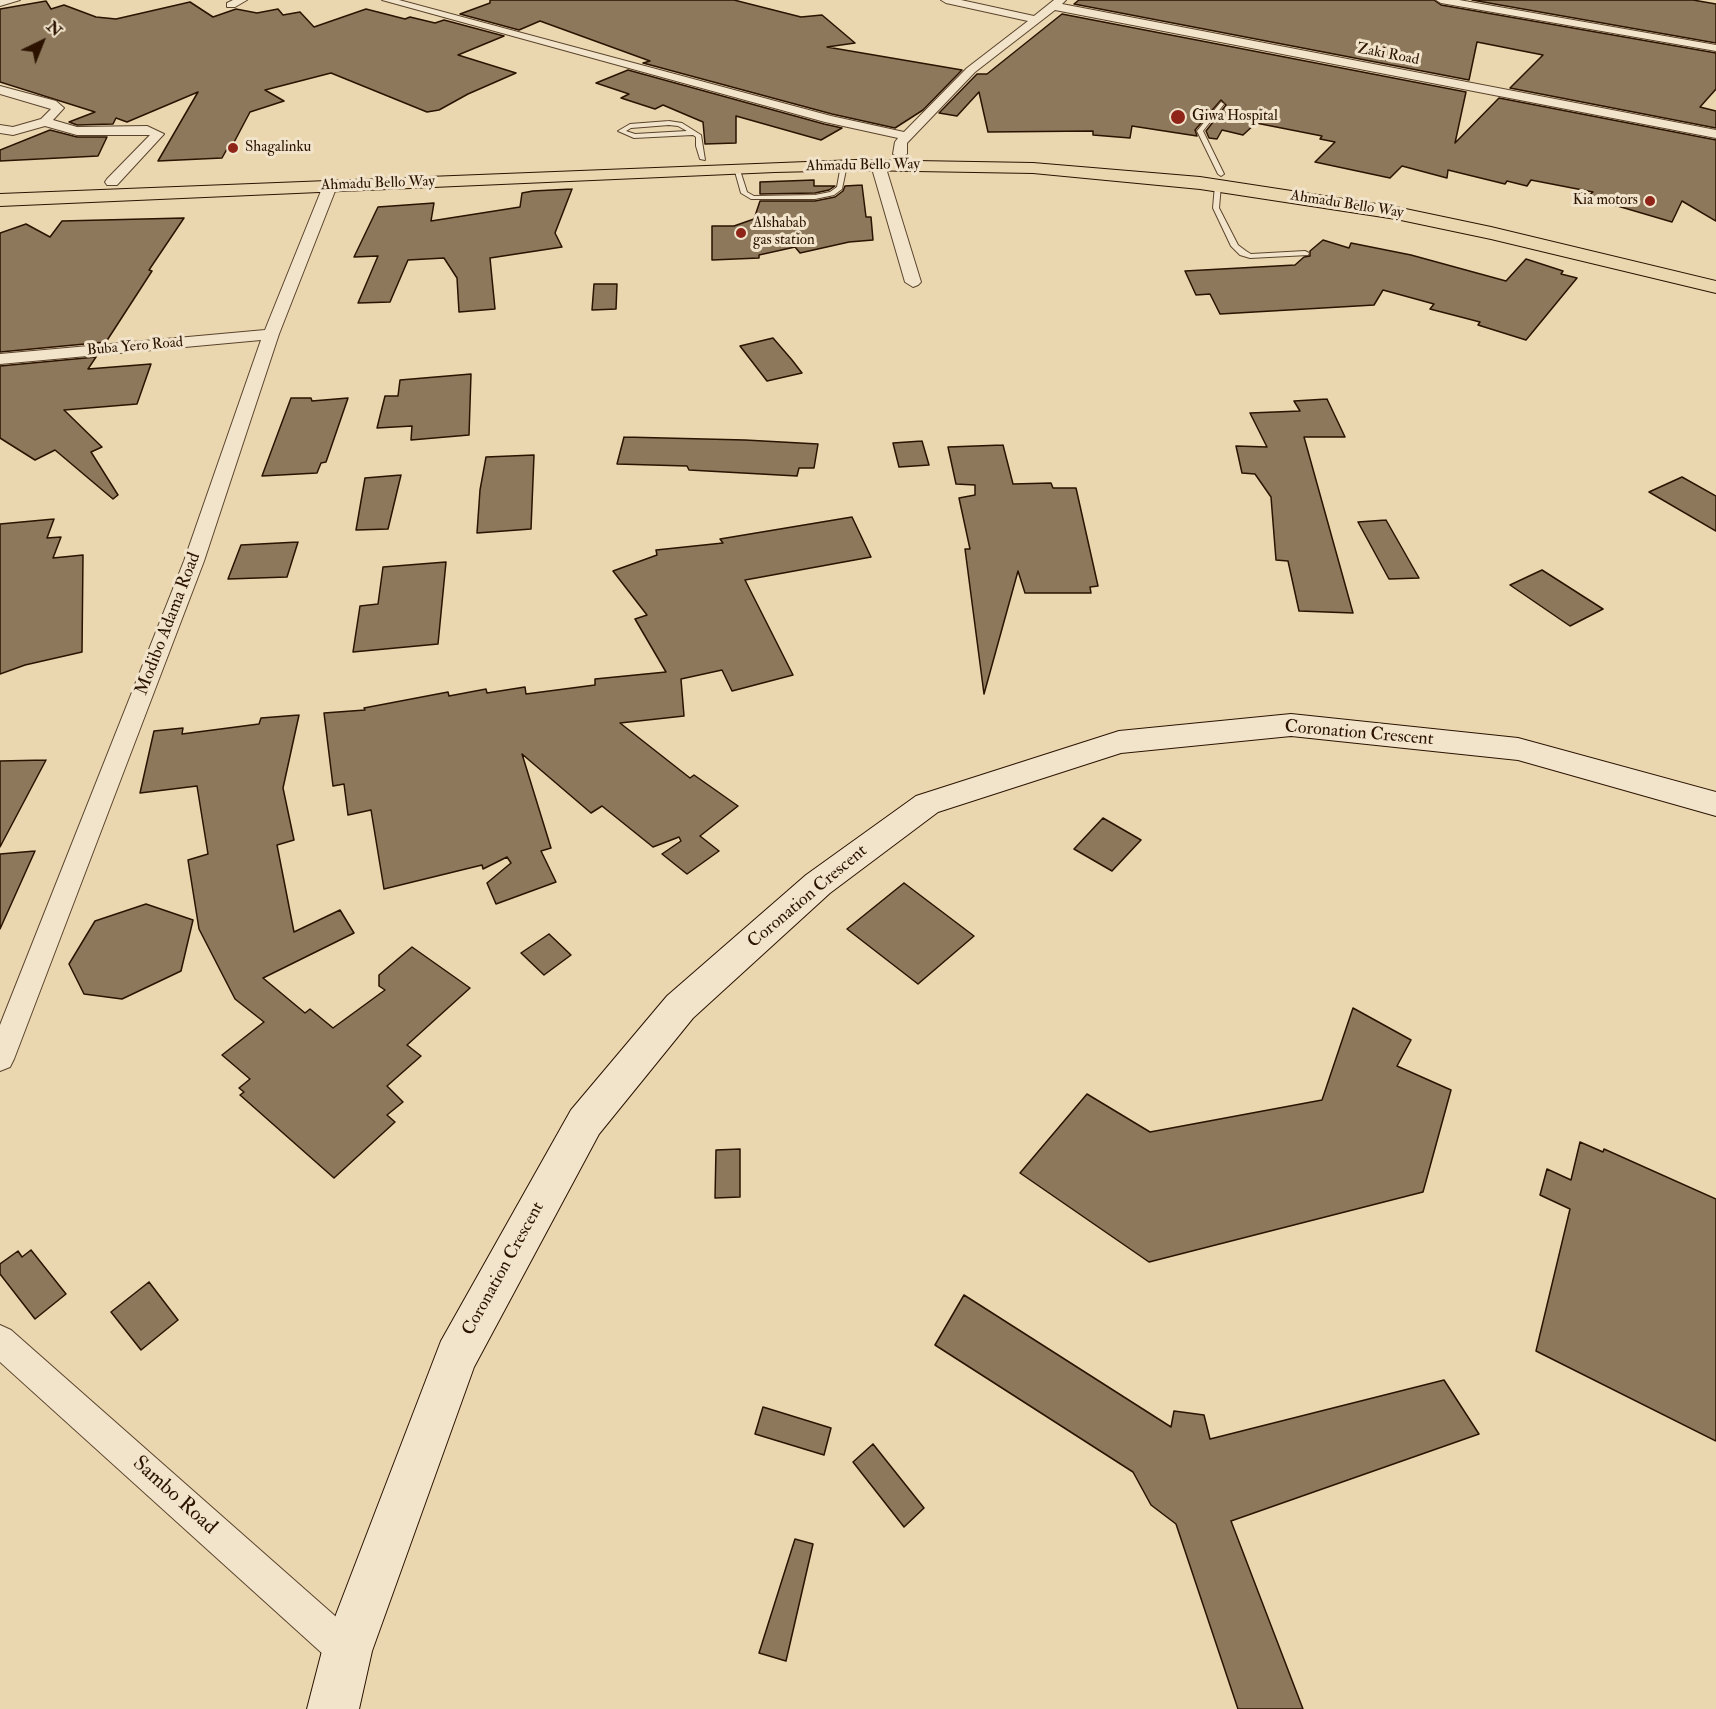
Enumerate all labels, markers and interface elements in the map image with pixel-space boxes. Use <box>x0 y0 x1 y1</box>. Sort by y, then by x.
north arrow <box>12 12 72 72</box>
text: N <box>42 17 66 41</box>
street label: Zaki Road <box>1355 40 1421 70</box>
marker: Giwa Hospital <box>1169 108 1187 126</box>
place label: Giwa Hospital <box>1192 108 1278 126</box>
place label: Shagalinku <box>245 139 311 157</box>
marker: Shagalinku <box>226 141 240 155</box>
street label: Ahmadu Bello Way <box>806 156 920 176</box>
street label: Ahmadu Bello Way <box>321 173 435 195</box>
street label: Ahmadu Bello Way <box>1289 187 1405 223</box>
place label: Kia motors <box>1573 192 1638 210</box>
marker: Kia motors <box>1643 194 1657 208</box>
place label: Alshabab gas station <box>753 215 815 250</box>
marker: Alshabab gas station <box>734 226 748 240</box>
street label: Buba Yero Road <box>86 334 184 360</box>
street label: Modibo Adama Road <box>132 550 206 698</box>
street label: Coronation Crescent <box>1284 717 1434 751</box>
street label: Coronation Crescent <box>744 841 872 953</box>
street label: Coronation Crescent <box>458 1198 550 1340</box>
street label: Sambo Road <box>126 1451 222 1541</box>

